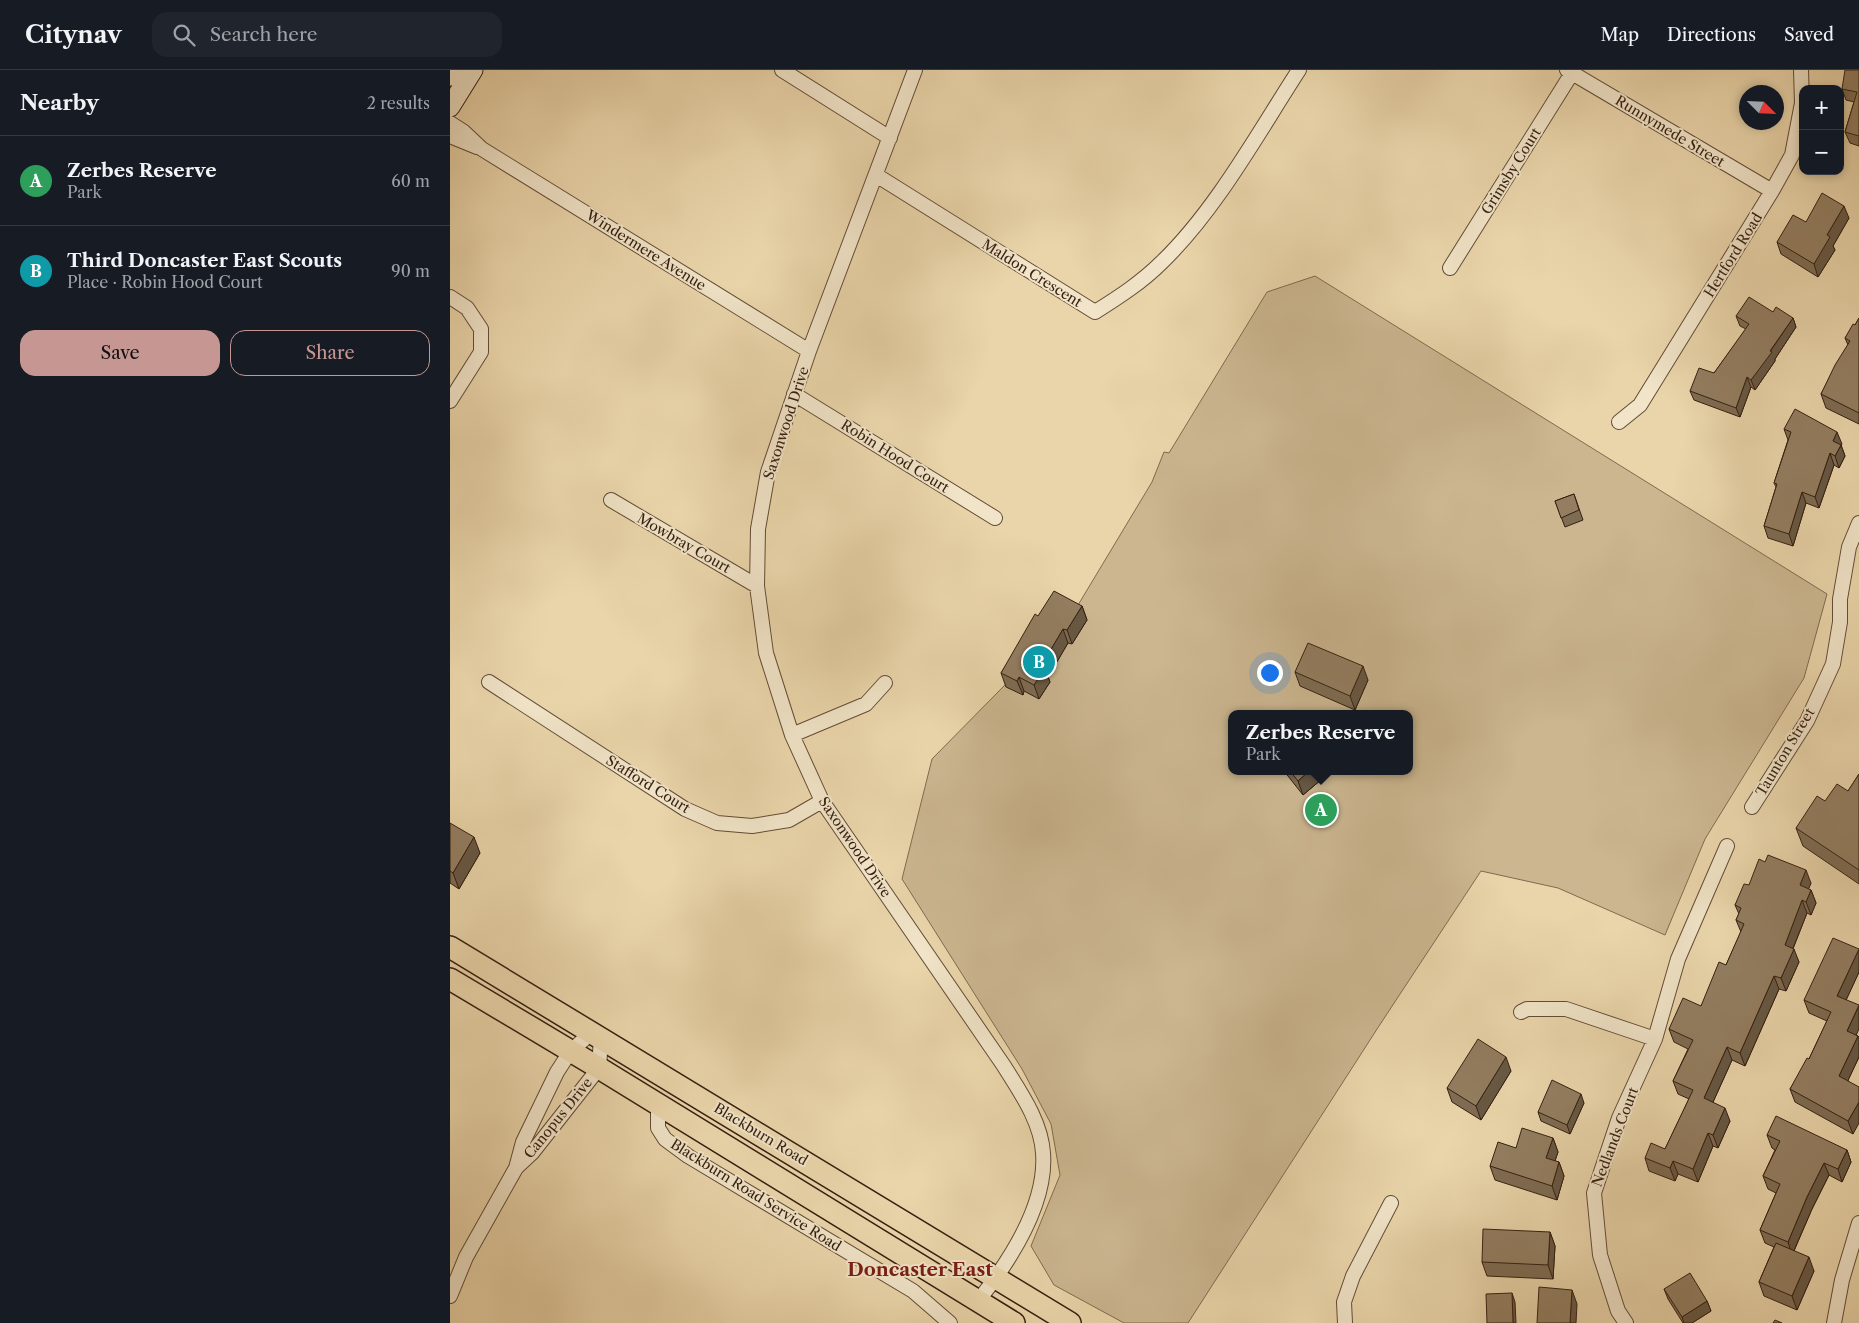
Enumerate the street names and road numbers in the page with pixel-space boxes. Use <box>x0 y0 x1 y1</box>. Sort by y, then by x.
street label: Runnymede Street <box>1612 91 1728 171</box>
street label: Grimsby Court <box>1477 124 1545 218</box>
street label: Windermere Avenue <box>582 205 709 294</box>
street label: Hertford Road <box>1700 209 1766 301</box>
street label: Maldon Crescent <box>979 235 1085 311</box>
street label: Saxonwood Drive <box>759 364 813 482</box>
street label: Robin Hood Court <box>838 416 952 496</box>
street label: Mowbray Court <box>634 509 734 577</box>
street label: Taunton Street <box>1752 705 1818 799</box>
street label: Stafford Court <box>603 751 693 817</box>
street label: Saxonwood Drive <box>815 793 895 901</box>
street label: Canopus Drive <box>520 1074 596 1162</box>
street label: Nedlands Court <box>1588 1085 1642 1189</box>
street label: Blackburn Road <box>711 1099 812 1169</box>
street label: Blackburn Road Service Road <box>667 1135 845 1255</box>

